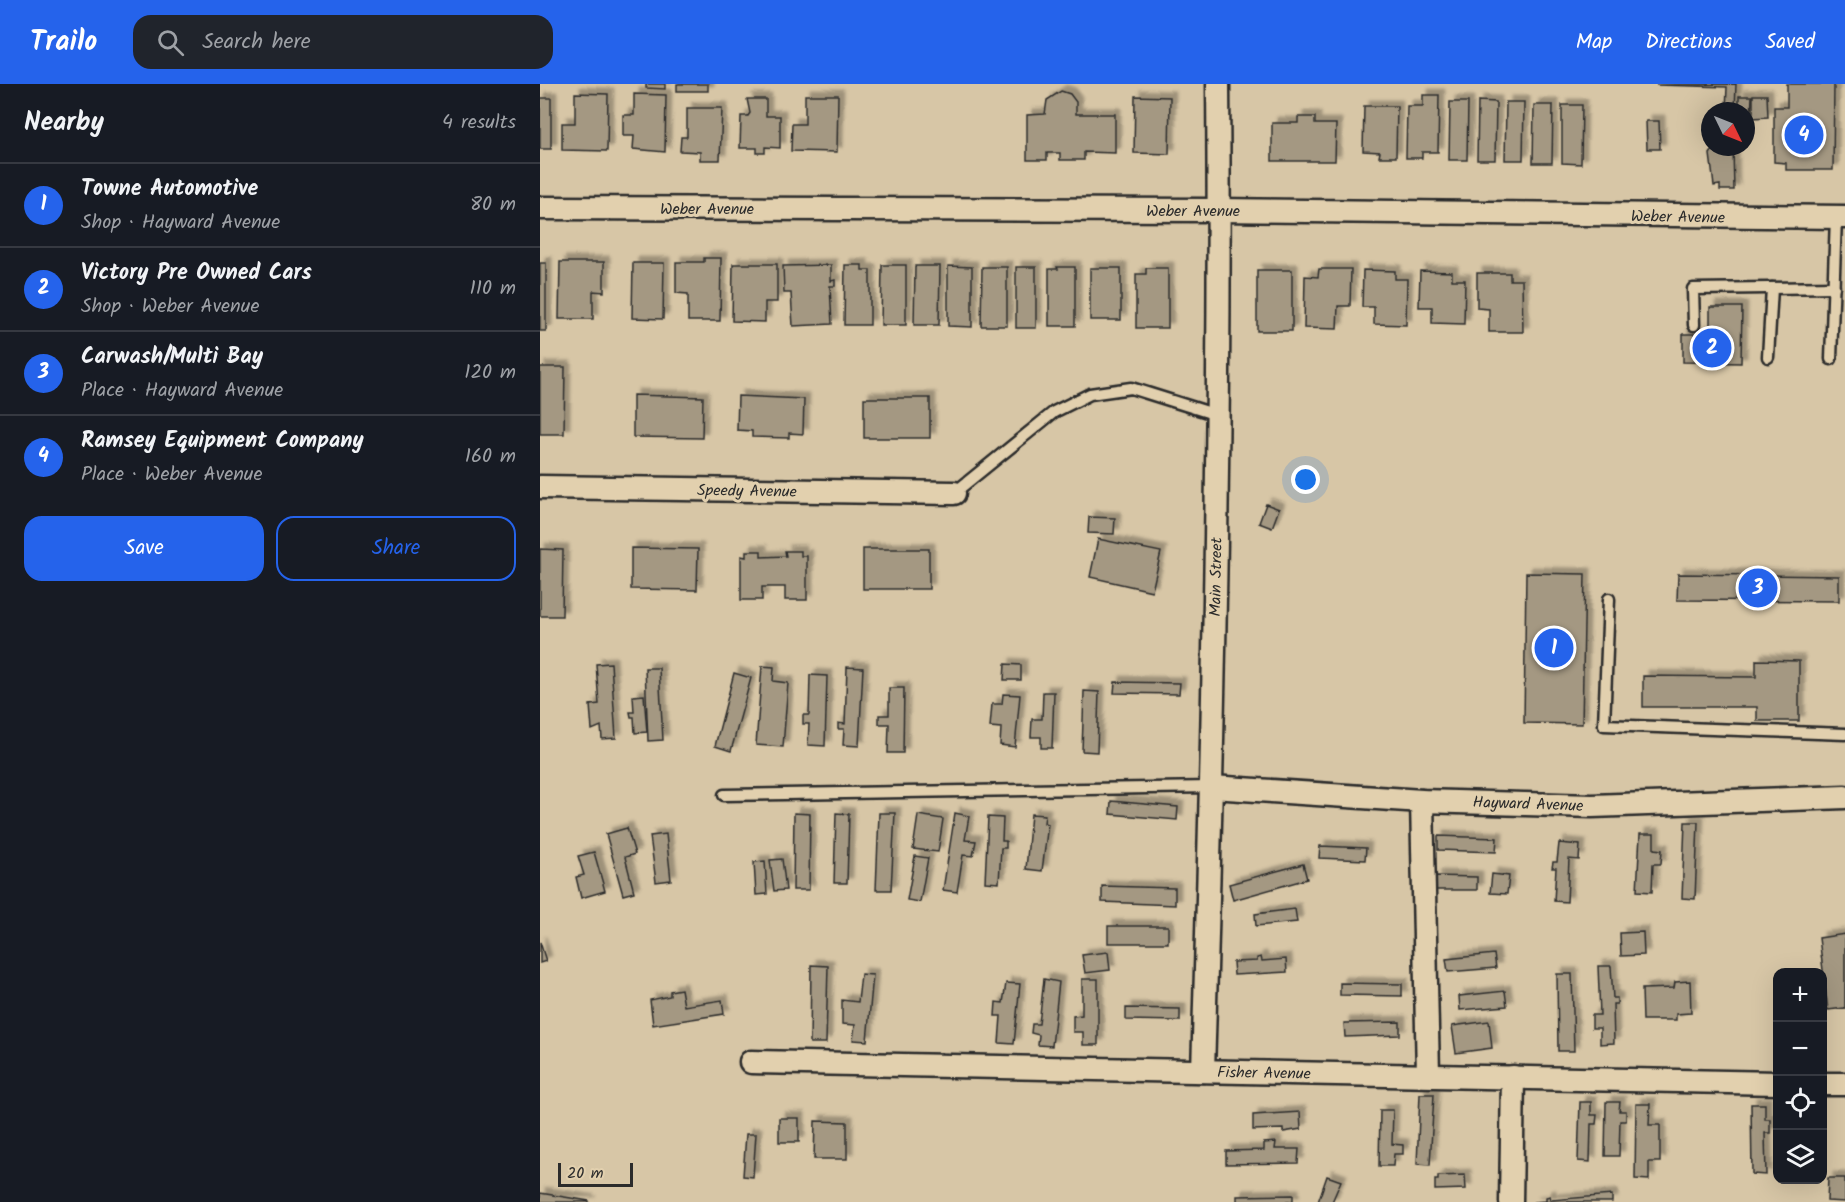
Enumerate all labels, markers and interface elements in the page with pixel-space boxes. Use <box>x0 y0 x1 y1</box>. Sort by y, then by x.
search box <box>133 15 553 69</box>
text: Trailo <box>30 20 97 65</box>
text: Search here <box>202 25 311 60</box>
icon: search <box>154 26 187 59</box>
text: Map <box>1576 26 1612 59</box>
text: Directions <box>1645 26 1732 59</box>
text: Saved <box>1765 26 1815 59</box>
text: Nearby <box>24 102 104 144</box>
north arrow <box>1701 102 1755 156</box>
text: 4 results <box>442 107 516 139</box>
pin: 4 <box>1784 112 1824 158</box>
text: Towne Automotive <box>81 172 258 207</box>
text: 1 <box>40 189 47 221</box>
text: 80 m <box>470 189 516 221</box>
street label: Weber Avenue <box>660 197 754 222</box>
street label: Weber Avenue <box>1146 199 1240 224</box>
street label: Weber Avenue <box>1631 204 1725 231</box>
text: Shop · Hayward Avenue <box>81 207 280 239</box>
text: Victory Pre Owned Cars <box>81 256 312 291</box>
text: 2 <box>38 273 49 305</box>
text: 110 m <box>470 273 516 305</box>
text: Shop · Weber Avenue <box>81 291 259 323</box>
pin: 2 <box>1692 326 1732 370</box>
text: Carwash/Multi Bay <box>81 340 263 375</box>
text: 3 <box>38 357 49 389</box>
text: 120 m <box>464 357 516 389</box>
text: Place · Hayward Avenue <box>81 375 283 407</box>
text: Ramsey Equipment Company <box>81 424 364 459</box>
text: 4 <box>38 441 49 473</box>
text: 160 m <box>465 441 516 473</box>
text: Place · Weber Avenue <box>81 459 262 491</box>
your location <box>1291 465 1320 494</box>
street label: Speedy Avenue <box>697 478 797 505</box>
button: Save <box>24 516 264 581</box>
button: Share <box>276 516 516 581</box>
street label: Main Street <box>1203 536 1230 617</box>
pin: 3 <box>1738 566 1778 610</box>
pin: 1 <box>1534 626 1574 670</box>
street label: Hayward Avenue <box>1472 790 1584 819</box>
map controls <box>1773 968 1827 1184</box>
button: + <box>1773 968 1827 1022</box>
button: − <box>1773 1022 1827 1076</box>
street label: Fisher Avenue <box>1217 1060 1311 1087</box>
button: locate <box>1773 1076 1827 1130</box>
button: layers <box>1773 1130 1827 1184</box>
scale bar <box>558 1160 633 1188</box>
text: 20 m <box>567 1161 603 1186</box>

